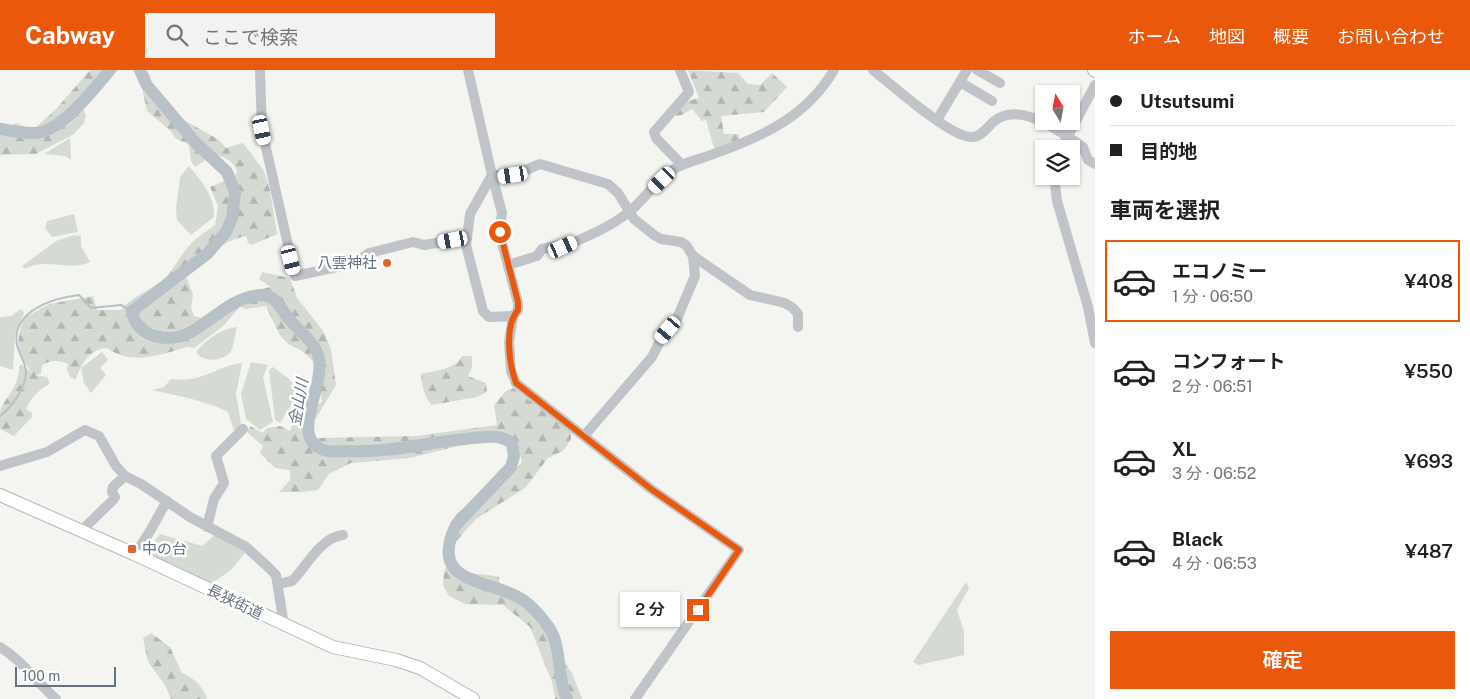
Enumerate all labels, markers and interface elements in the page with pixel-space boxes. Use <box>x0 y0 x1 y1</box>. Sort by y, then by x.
search box <box>145 13 495 58</box>
text: Cabway <box>25 21 115 49</box>
icon: search <box>163 21 191 49</box>
text: ここで検索 <box>203 26 298 48</box>
text: ホーム <box>1128 26 1181 47</box>
text: 地図 <box>1209 26 1245 47</box>
text: 概要 <box>1273 26 1309 47</box>
text: お問い合わせ <box>1337 26 1445 47</box>
north arrow <box>1035 85 1080 130</box>
map controls <box>1035 85 1080 185</box>
text: Utsutsumi <box>1140 90 1234 112</box>
car <box>251 114 272 146</box>
button: layers <box>1035 140 1080 185</box>
text: 目的地 <box>1140 140 1197 162</box>
car <box>646 164 677 196</box>
car <box>497 165 528 185</box>
text: 車両を選択 <box>1110 197 1220 223</box>
route start <box>489 221 511 243</box>
car <box>436 230 469 250</box>
car <box>546 234 579 260</box>
car <box>280 244 301 276</box>
place label: 八雲神社 <box>317 254 377 271</box>
marker: 八雲神社 <box>381 257 393 269</box>
icon: car <box>1112 259 1157 304</box>
text: エコノミー <box>1172 260 1267 282</box>
text: ¥408 <box>1404 270 1453 292</box>
text: 1 分 · 06:50 <box>1172 287 1253 306</box>
car <box>652 314 683 346</box>
icon: car <box>1112 349 1157 394</box>
text: コンフォート <box>1172 350 1285 372</box>
text: ¥550 <box>1404 360 1453 382</box>
water label: 金山川 <box>285 375 312 427</box>
text: 2 分 · 06:51 <box>1172 377 1253 396</box>
text: XL <box>1172 438 1197 460</box>
icon: car <box>1112 439 1157 484</box>
text: ¥693 <box>1404 450 1453 472</box>
text: 3 分 · 06:52 <box>1172 464 1256 483</box>
text: Black <box>1172 528 1223 550</box>
icon: car <box>1112 529 1157 574</box>
place label: 中の台 <box>142 540 187 557</box>
text: ¥487 <box>1405 540 1453 562</box>
marker: 中の台 <box>126 543 138 555</box>
text: 4 分 · 06:53 <box>1172 554 1257 573</box>
street label: 長狭街道 <box>205 581 266 622</box>
callout: 2 分 <box>620 592 680 628</box>
route end <box>687 599 709 621</box>
text: 2 分 <box>635 600 665 619</box>
button: 確定 <box>1110 631 1455 689</box>
scale bar <box>15 664 116 687</box>
text: 100 m <box>22 668 60 684</box>

